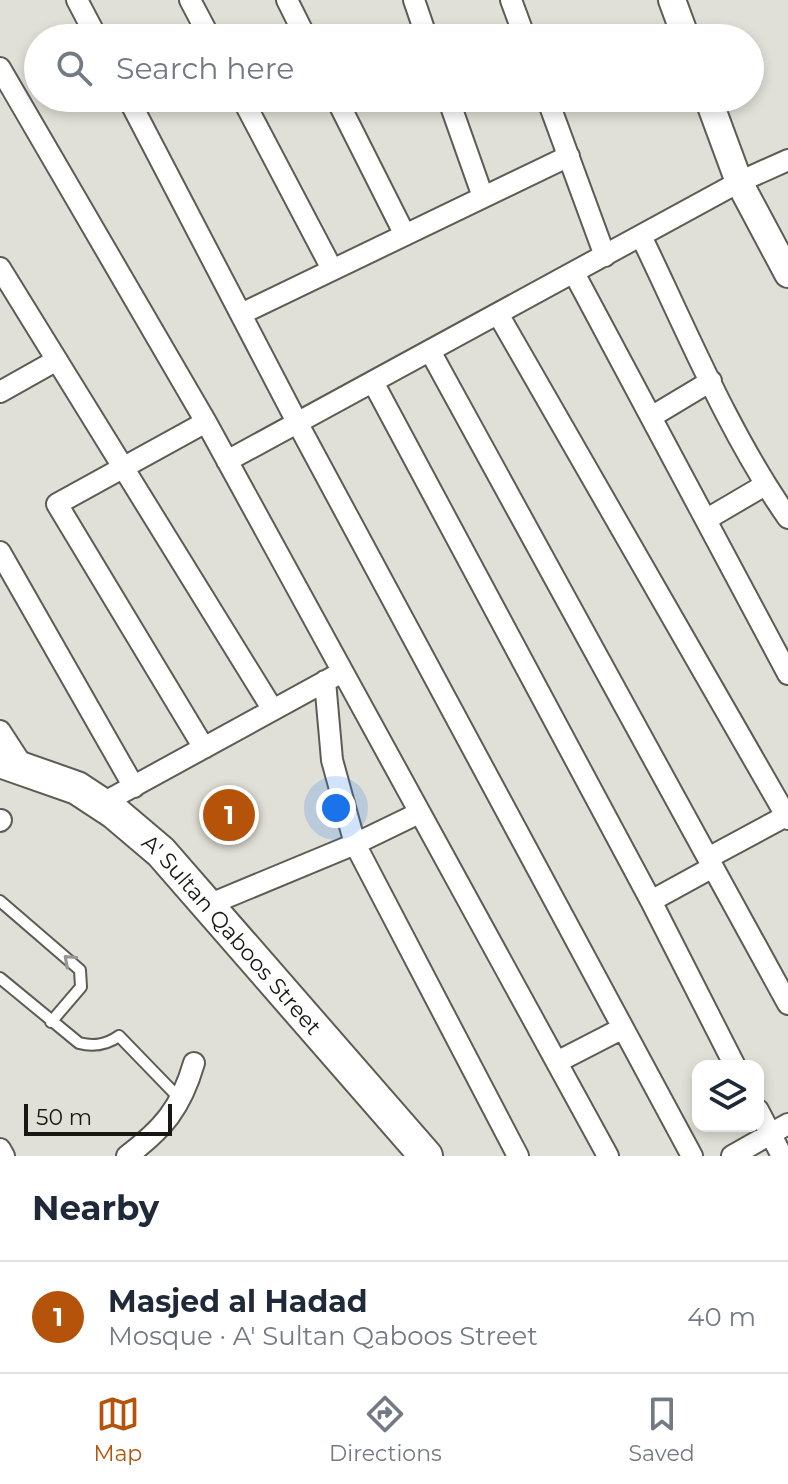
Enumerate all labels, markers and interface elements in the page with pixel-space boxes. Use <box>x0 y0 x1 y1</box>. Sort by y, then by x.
search box <box>24 24 764 112</box>
icon: search <box>52 46 96 90</box>
text: Search here <box>116 50 294 87</box>
pin: 1 <box>203 785 255 845</box>
your location <box>316 788 356 828</box>
street label: A' Sultan Qaboos Street <box>137 828 327 1040</box>
one-way arrow <box>63 956 78 970</box>
map controls <box>692 1060 764 1132</box>
button: layers <box>692 1060 764 1132</box>
scale bar <box>24 1100 172 1136</box>
text: 50 m <box>36 1104 92 1131</box>
text: Nearby <box>32 1187 159 1229</box>
text: Masjed al Hadad <box>108 1283 368 1320</box>
text: 1 <box>53 1301 63 1333</box>
text: 40 m <box>687 1301 756 1333</box>
text: Mosque · A' Sultan Qaboos Street <box>108 1320 538 1352</box>
tab: Map <box>93 1392 142 1467</box>
tab: Directions <box>329 1392 442 1467</box>
tab: Saved <box>629 1392 695 1467</box>

